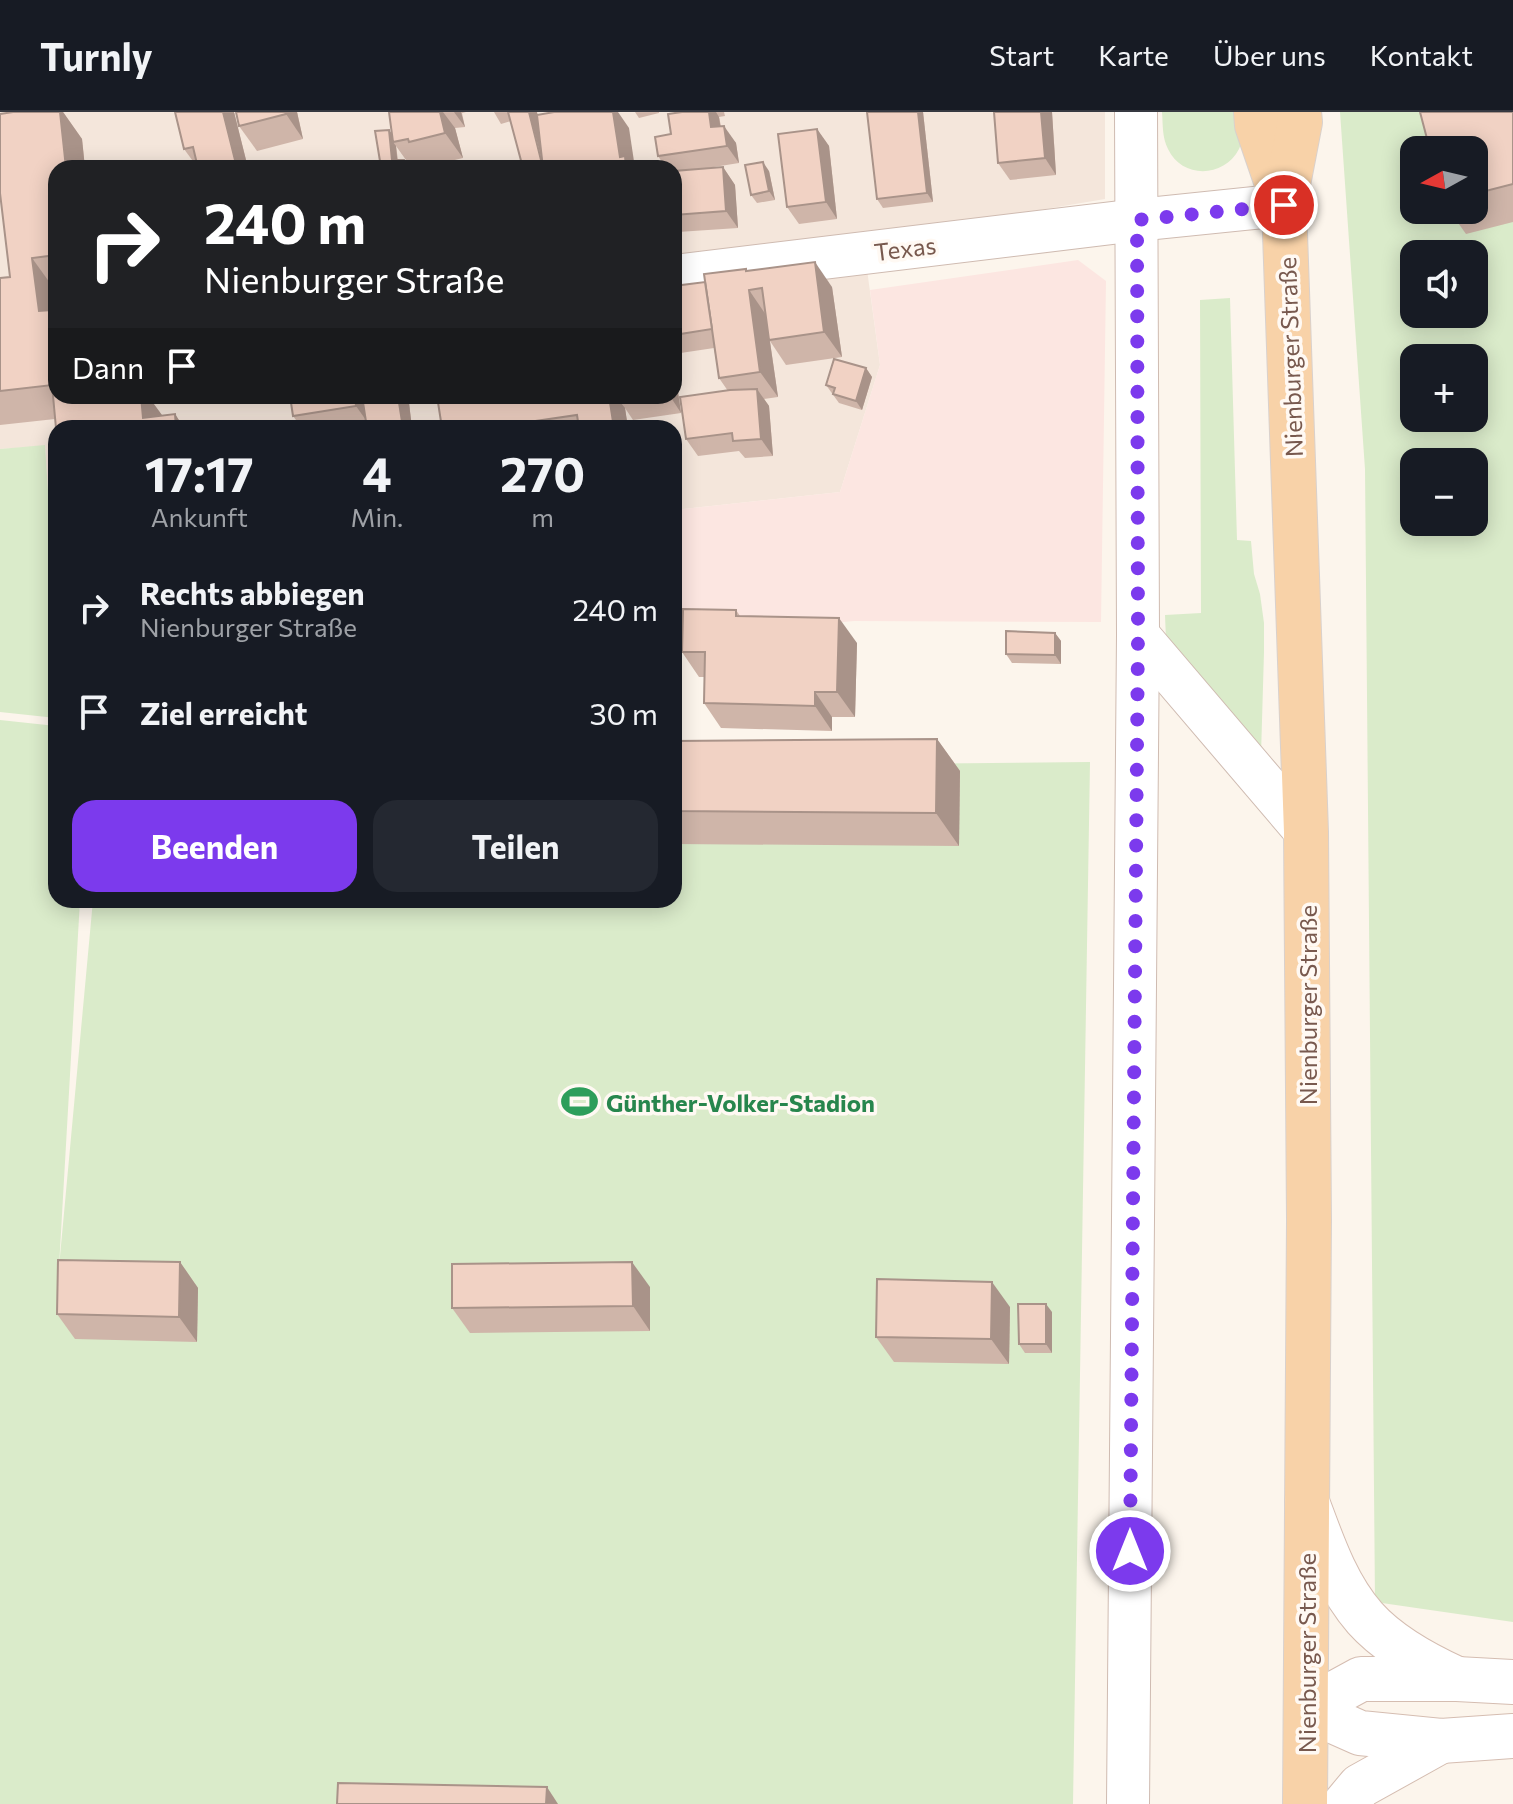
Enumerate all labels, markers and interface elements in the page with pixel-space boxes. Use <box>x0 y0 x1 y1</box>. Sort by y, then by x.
text: Turnly <box>40 32 153 79</box>
text: Start <box>989 38 1054 72</box>
text: Karte <box>1098 38 1169 72</box>
text: Über uns <box>1213 38 1326 72</box>
text: Kontakt <box>1370 38 1473 72</box>
north arrow <box>1400 136 1488 224</box>
map controls <box>1400 136 1488 536</box>
pin <box>1250 171 1318 239</box>
icon: arrive <box>1262 183 1306 227</box>
text: 240 m <box>204 187 366 256</box>
icon: right <box>72 192 176 296</box>
street label: Texas <box>872 230 938 266</box>
button: sound <box>1400 240 1488 328</box>
text: Nienburger Straße <box>204 256 504 300</box>
street label: Nienburger Straße <box>1272 256 1308 458</box>
icon: arrive <box>160 344 204 388</box>
button: + <box>1400 344 1488 432</box>
text: Dann <box>72 348 144 385</box>
text: 17:17 <box>145 443 254 502</box>
text: 4 <box>362 443 392 502</box>
text: 270 <box>500 443 585 502</box>
button: − <box>1400 448 1488 536</box>
text: Ankunft <box>151 501 248 532</box>
text: Min. <box>351 501 403 532</box>
text: m <box>531 501 554 532</box>
text: Rechts abbiegen <box>140 574 365 611</box>
icon: right <box>72 586 116 630</box>
text: 240 m <box>572 590 658 627</box>
text: Nienburger Straße <box>140 611 357 642</box>
icon: arrive <box>72 690 116 734</box>
text: Ziel erreicht <box>140 694 308 731</box>
text: 30 m <box>589 694 658 731</box>
button: Beenden <box>72 800 357 892</box>
button: Teilen <box>373 800 658 892</box>
street label: Nienburger Straße <box>1293 905 1322 1105</box>
sports icon: Günther-Volker-Stadion <box>561 1083 599 1121</box>
place label: Günther-Volker-Stadion <box>606 1088 875 1117</box>
position arrow <box>1088 1509 1172 1593</box>
street label: Nienburger Straße <box>1292 1553 1321 1753</box>

